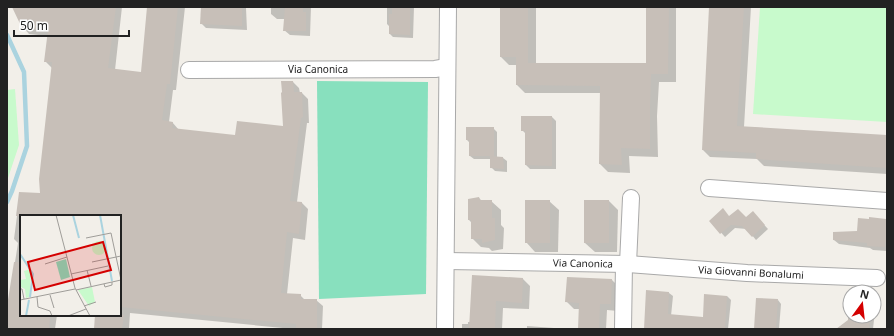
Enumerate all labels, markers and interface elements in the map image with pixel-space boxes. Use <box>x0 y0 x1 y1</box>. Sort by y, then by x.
scale bar <box>14 12 129 38</box>
text: 50 m <box>20 17 48 34</box>
street label: Via Canonica <box>288 62 348 76</box>
inset map <box>20 215 121 316</box>
street label: Via Canonica <box>553 255 613 271</box>
street label: Via Giovanni Bonalumi <box>698 262 804 282</box>
north arrow <box>842 284 882 324</box>
text: N <box>858 285 871 302</box>

